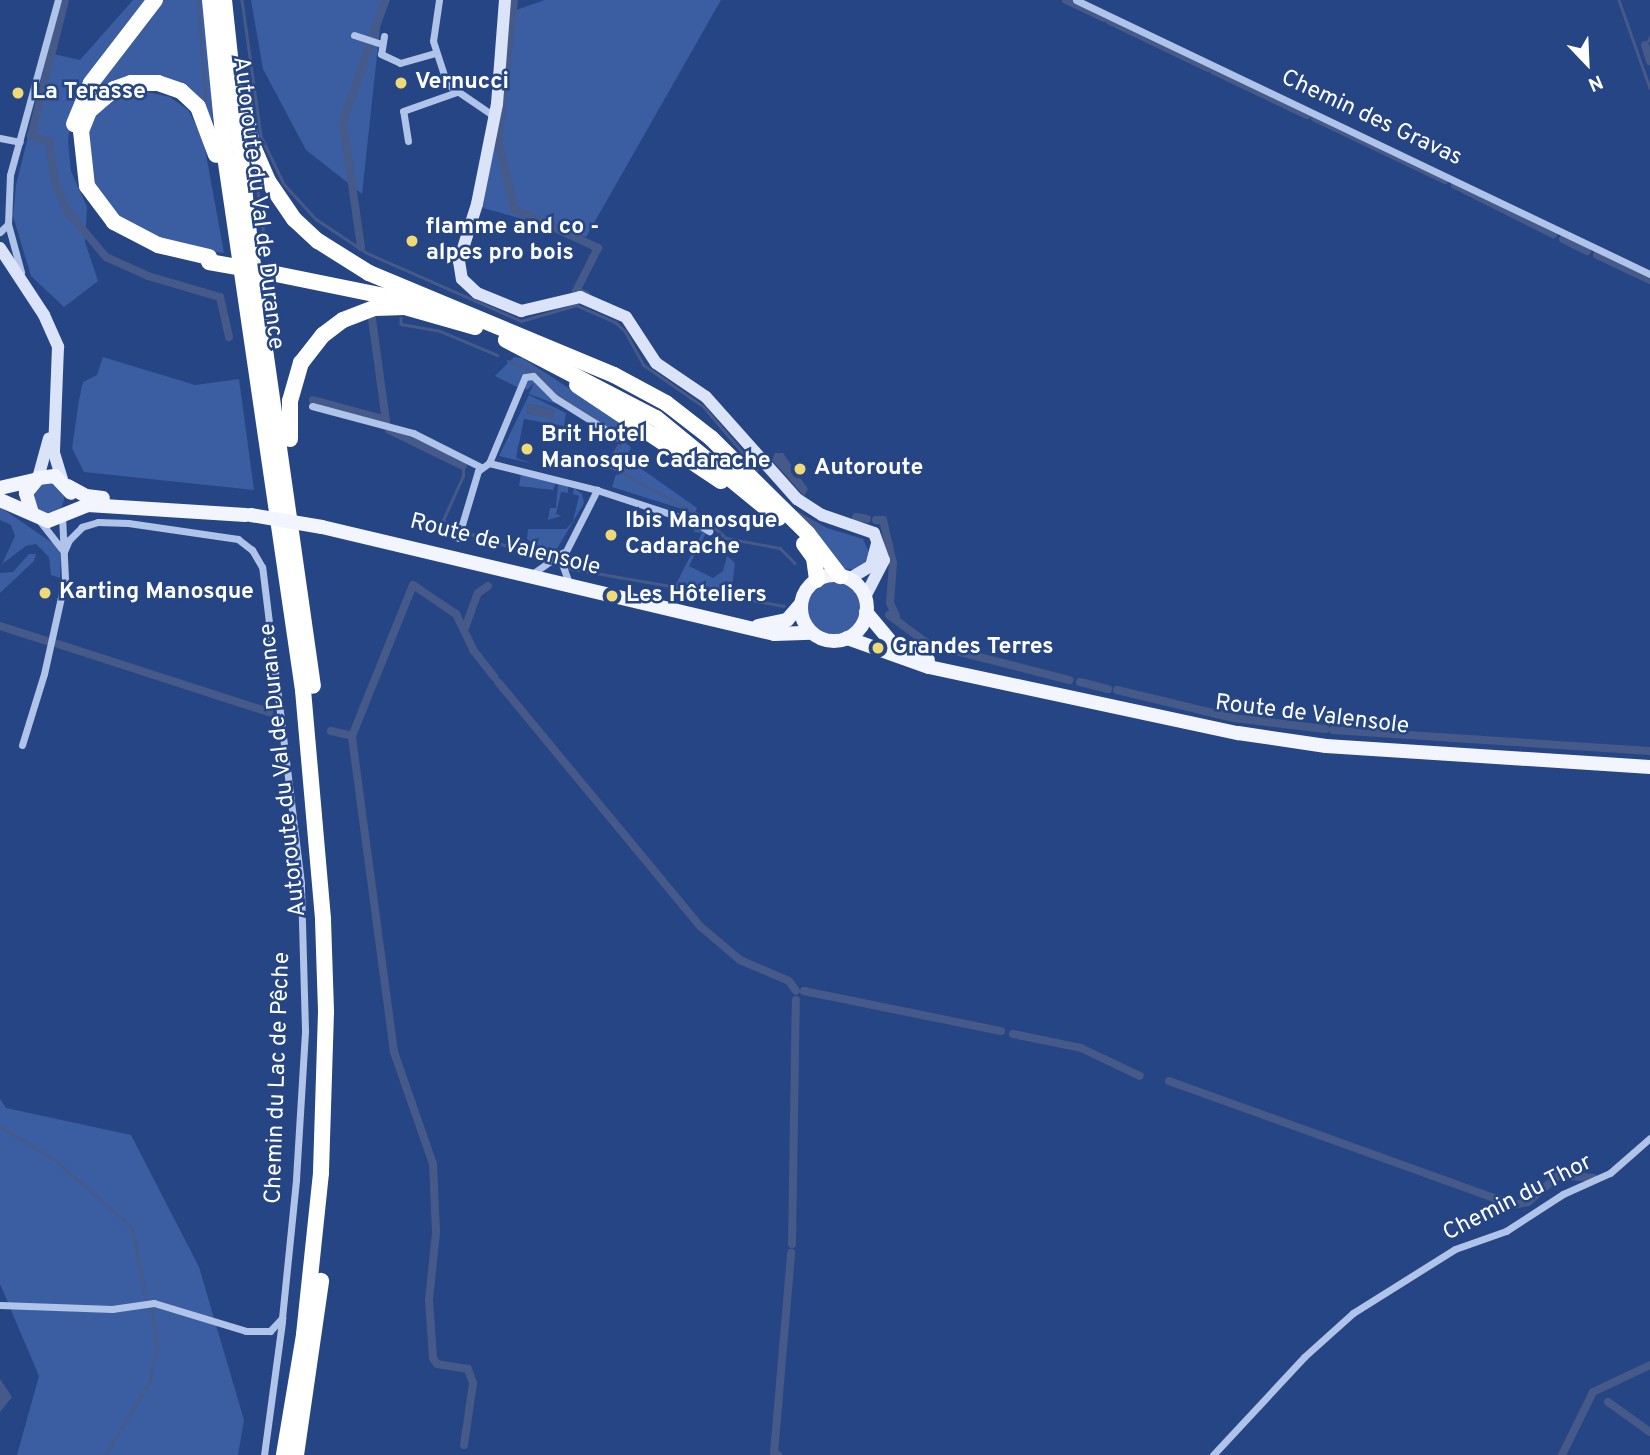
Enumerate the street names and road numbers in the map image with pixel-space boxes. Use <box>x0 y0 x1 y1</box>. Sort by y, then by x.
street label: Autoroute du Val de Durance <box>225 54 289 352</box>
street label: Chemin des Gravas <box>1276 65 1466 173</box>
street label: Route de Valensole <box>406 509 604 583</box>
street label: Autoroute du Val de Durance <box>255 621 313 919</box>
street label: Route de Valensole <box>1213 690 1411 742</box>
street label: Chemin du Lac de Pêche <box>261 952 297 1204</box>
street label: Chemin du Thor <box>1439 1149 1597 1249</box>

